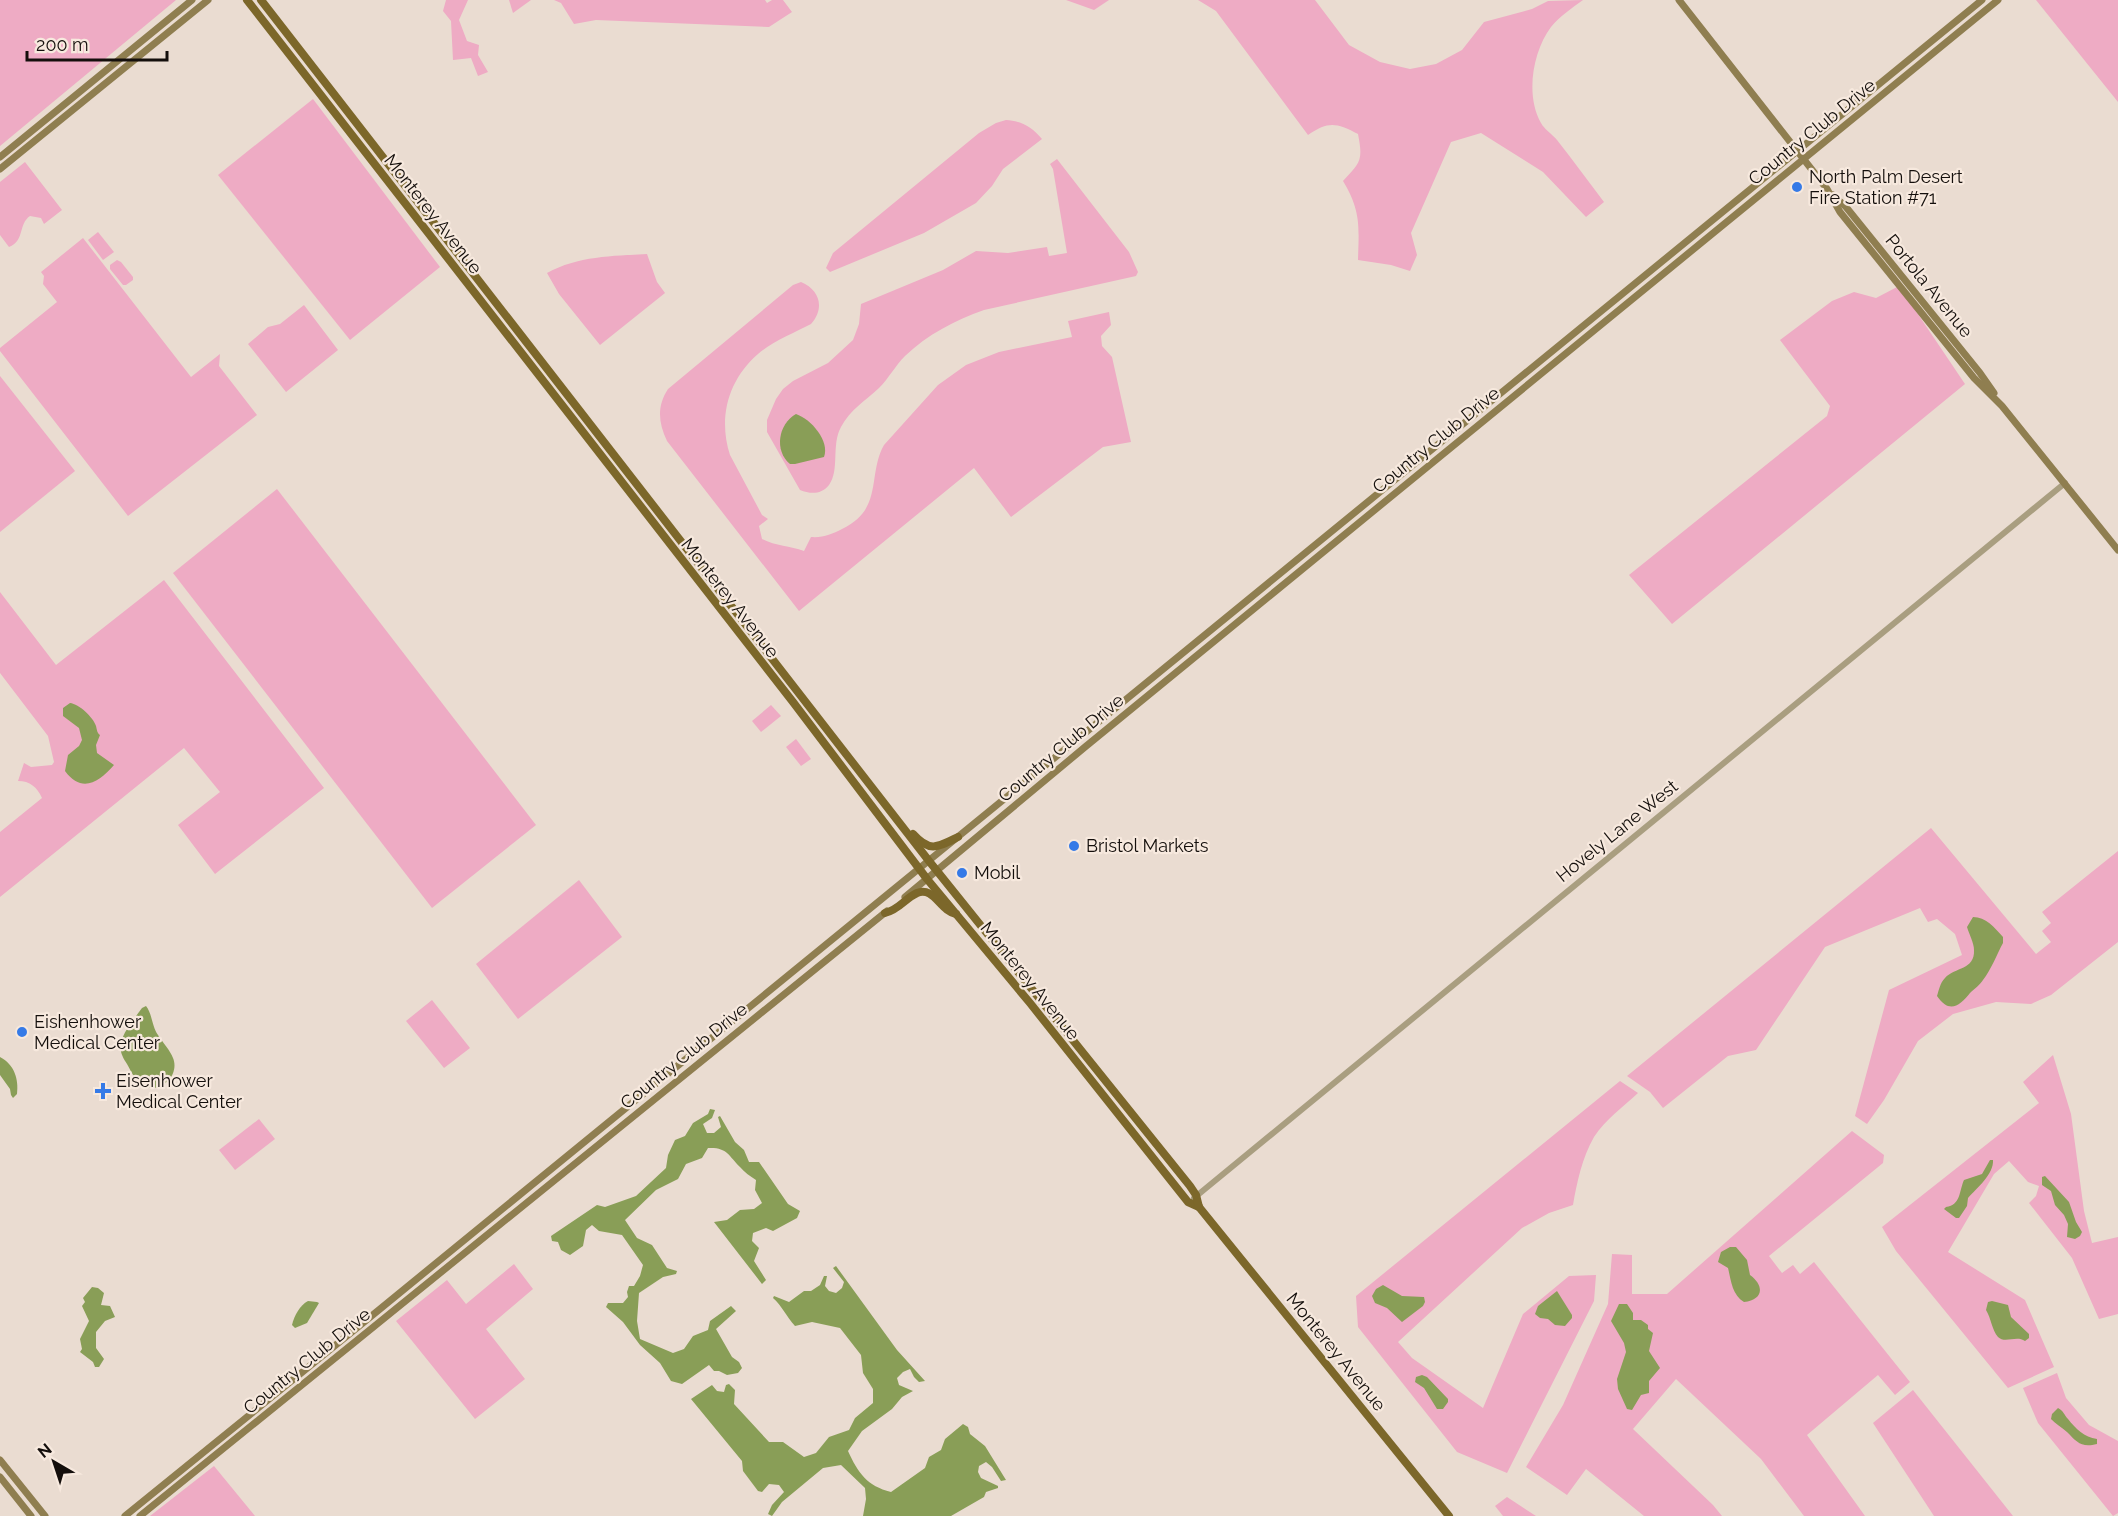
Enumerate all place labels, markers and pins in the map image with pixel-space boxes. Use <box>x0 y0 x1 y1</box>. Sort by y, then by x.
place label: North Palm Desert Fire Station #71 <box>1809 166 1963 208</box>
marker: North Palm Desert Fire Station #71 <box>1790 180 1804 194</box>
place label: Bristol Markets <box>1086 835 1209 856</box>
marker: Bristol Markets <box>1067 839 1081 853</box>
place label: Mobil <box>974 862 1020 883</box>
marker: Mobil <box>955 866 969 880</box>
place label: Eishenhower Medical Center <box>34 1011 161 1053</box>
marker: Eishenhower Medical Center <box>15 1025 29 1039</box>
place label: Eisenhower Medical Center <box>116 1070 243 1112</box>
marker: Eisenhower Medical Center <box>94 1082 112 1100</box>

